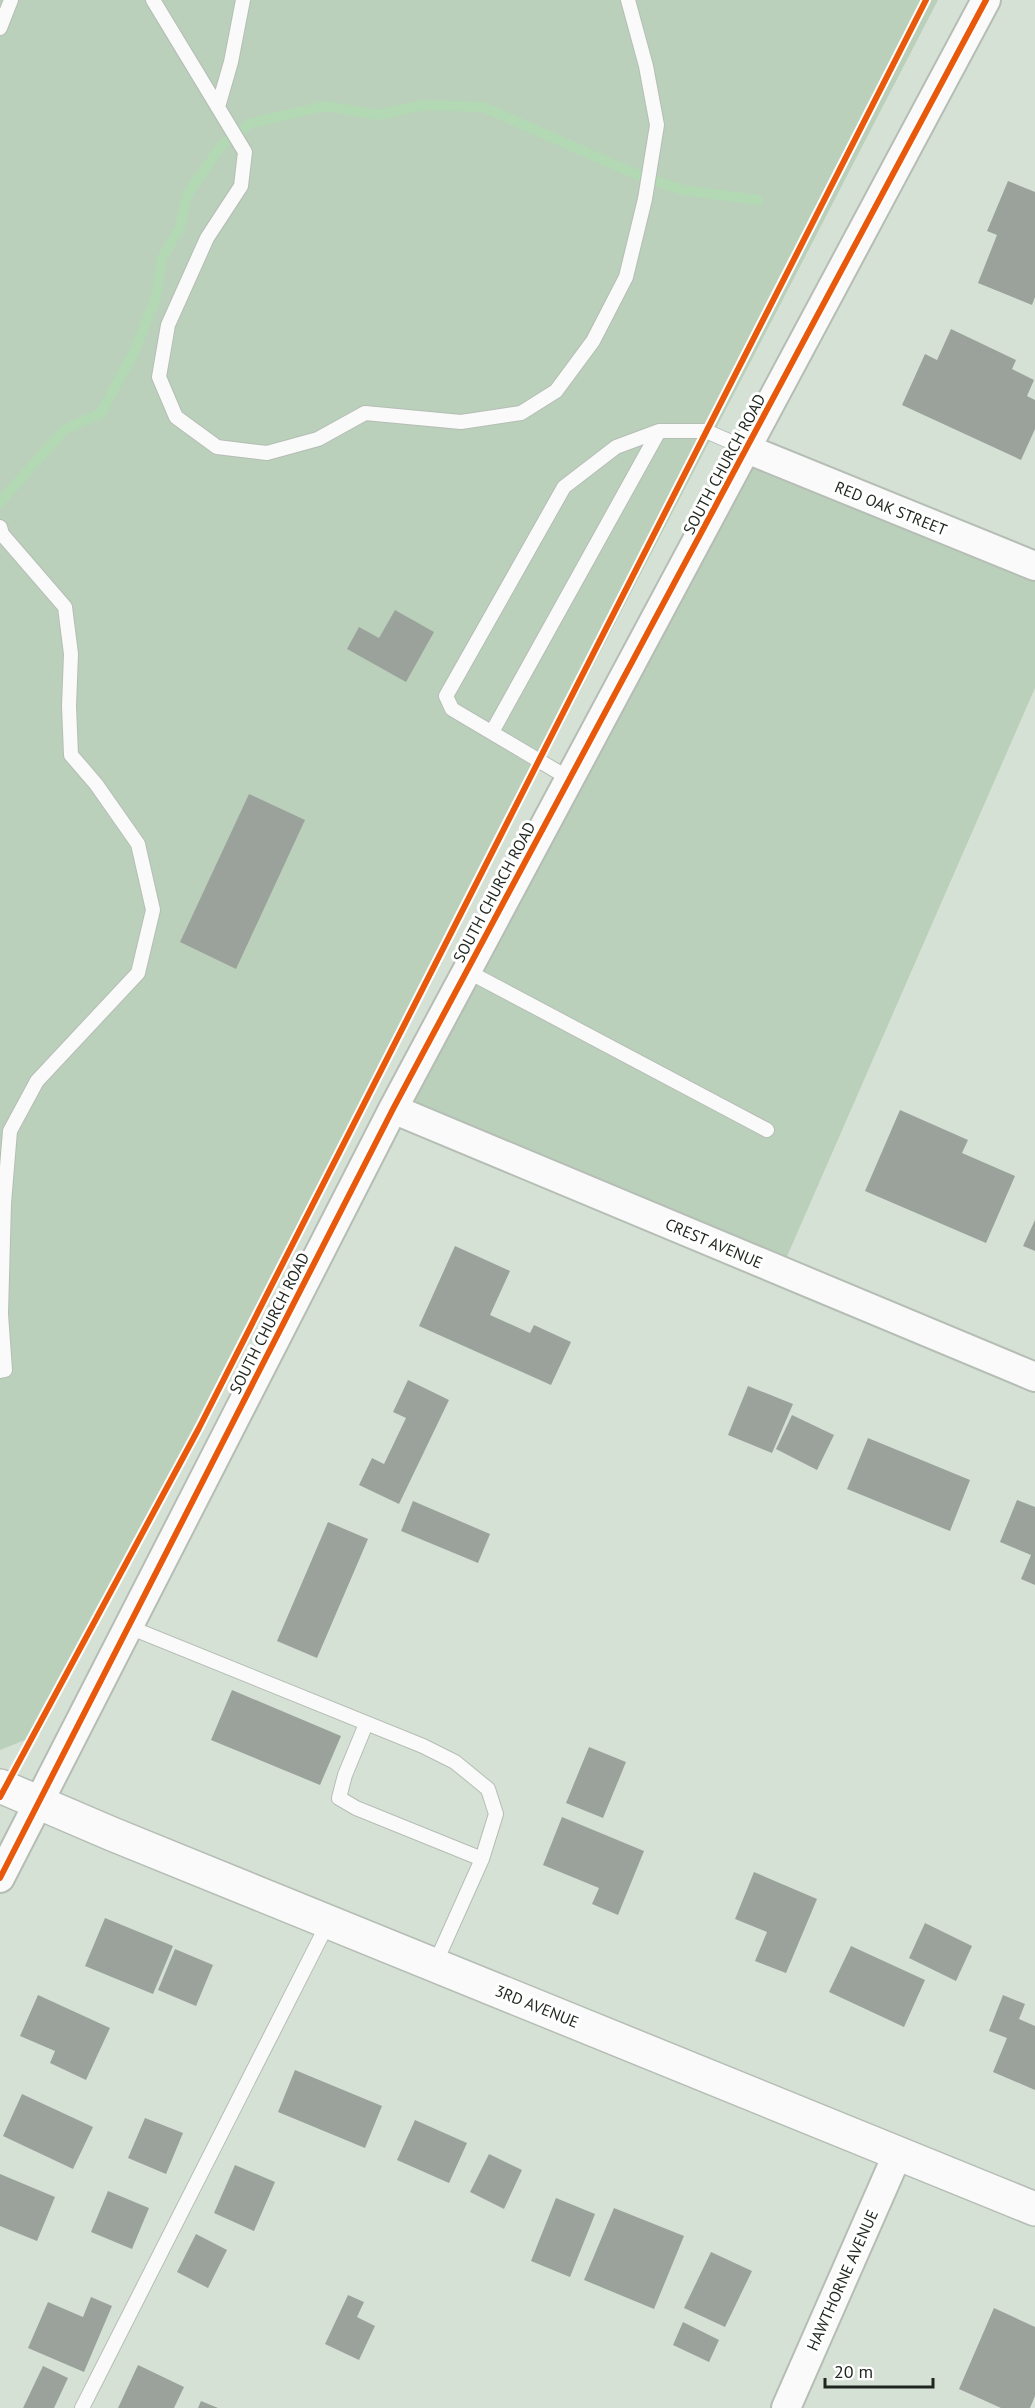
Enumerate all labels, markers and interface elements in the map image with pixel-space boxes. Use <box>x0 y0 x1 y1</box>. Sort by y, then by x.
street label: SOUTH CHURCH ROAD <box>678 390 770 538</box>
street label: RED OAK STREET <box>832 476 950 540</box>
street label: SOUTH CHURCH ROAD <box>448 818 540 966</box>
street label: CREST AVENUE <box>662 1214 766 1272</box>
street label: SOUTH CHURCH ROAD <box>225 1249 313 1397</box>
street label: 3RD AVENUE <box>492 1980 582 2032</box>
street label: HAWTHORNE AVENUE <box>802 2206 882 2354</box>
scale bar <box>825 2351 933 2389</box>
text: 20 m <box>834 2360 873 2383</box>

